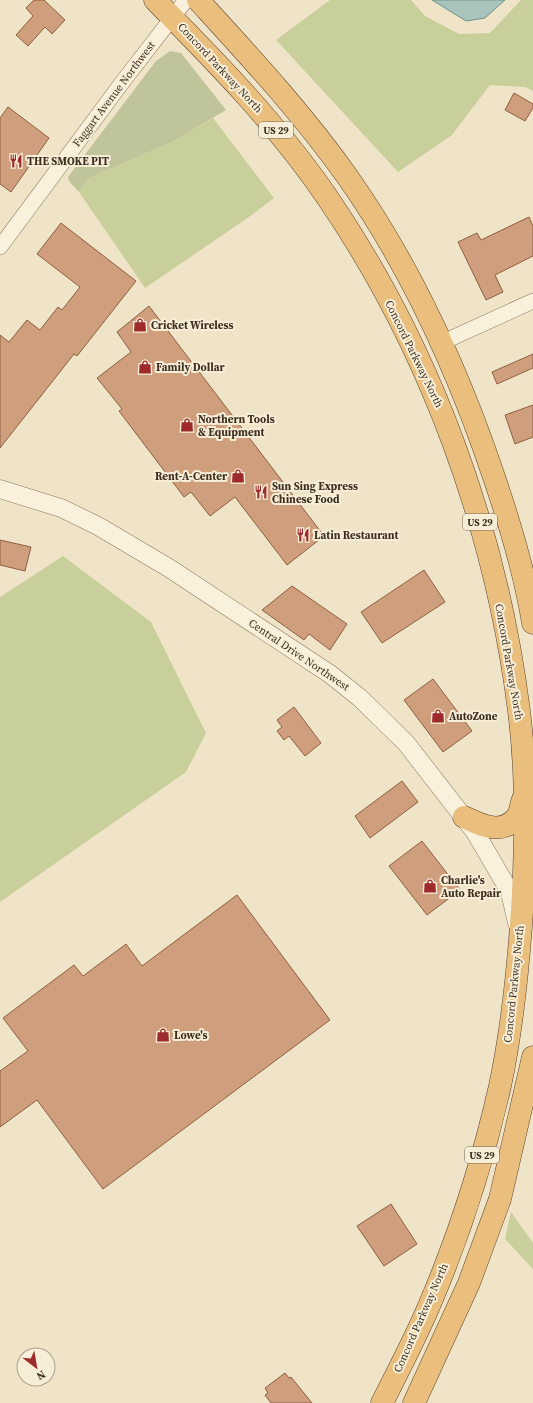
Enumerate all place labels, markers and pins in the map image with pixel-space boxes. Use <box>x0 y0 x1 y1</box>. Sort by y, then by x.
restaurant icon: THE SMOKE PIT <box>8 153 24 169</box>
place label: THE SMOKE PIT <box>27 154 109 169</box>
shop icon: Cricket Wireless <box>132 317 148 333</box>
place label: Cricket Wireless <box>151 318 234 333</box>
shop icon: Family Dollar <box>137 359 153 375</box>
place label: Family Dollar <box>156 360 225 375</box>
place label: Northern Tools & Equipment <box>198 412 275 440</box>
shop icon: Northern Tools & Equipment <box>179 417 195 433</box>
shop icon: Rent-A-Center <box>230 468 246 484</box>
place label: Rent-A-Center <box>155 469 228 484</box>
place label: Sun Sing Express Chinese Food <box>272 479 358 507</box>
restaurant icon: Sun Sing Express Chinese Food <box>253 484 269 500</box>
restaurant icon: Latin Restaurant <box>295 527 311 543</box>
place label: Latin Restaurant <box>314 528 400 543</box>
shop icon: AutoZone <box>430 708 446 724</box>
place label: AutoZone <box>449 709 498 724</box>
place label: Charlie's Auto Repair <box>441 873 502 901</box>
shop icon: Charlie's Auto Repair <box>422 878 438 894</box>
shop icon: Lowe's <box>155 1027 171 1043</box>
place label: Lowe's <box>174 1028 207 1043</box>

